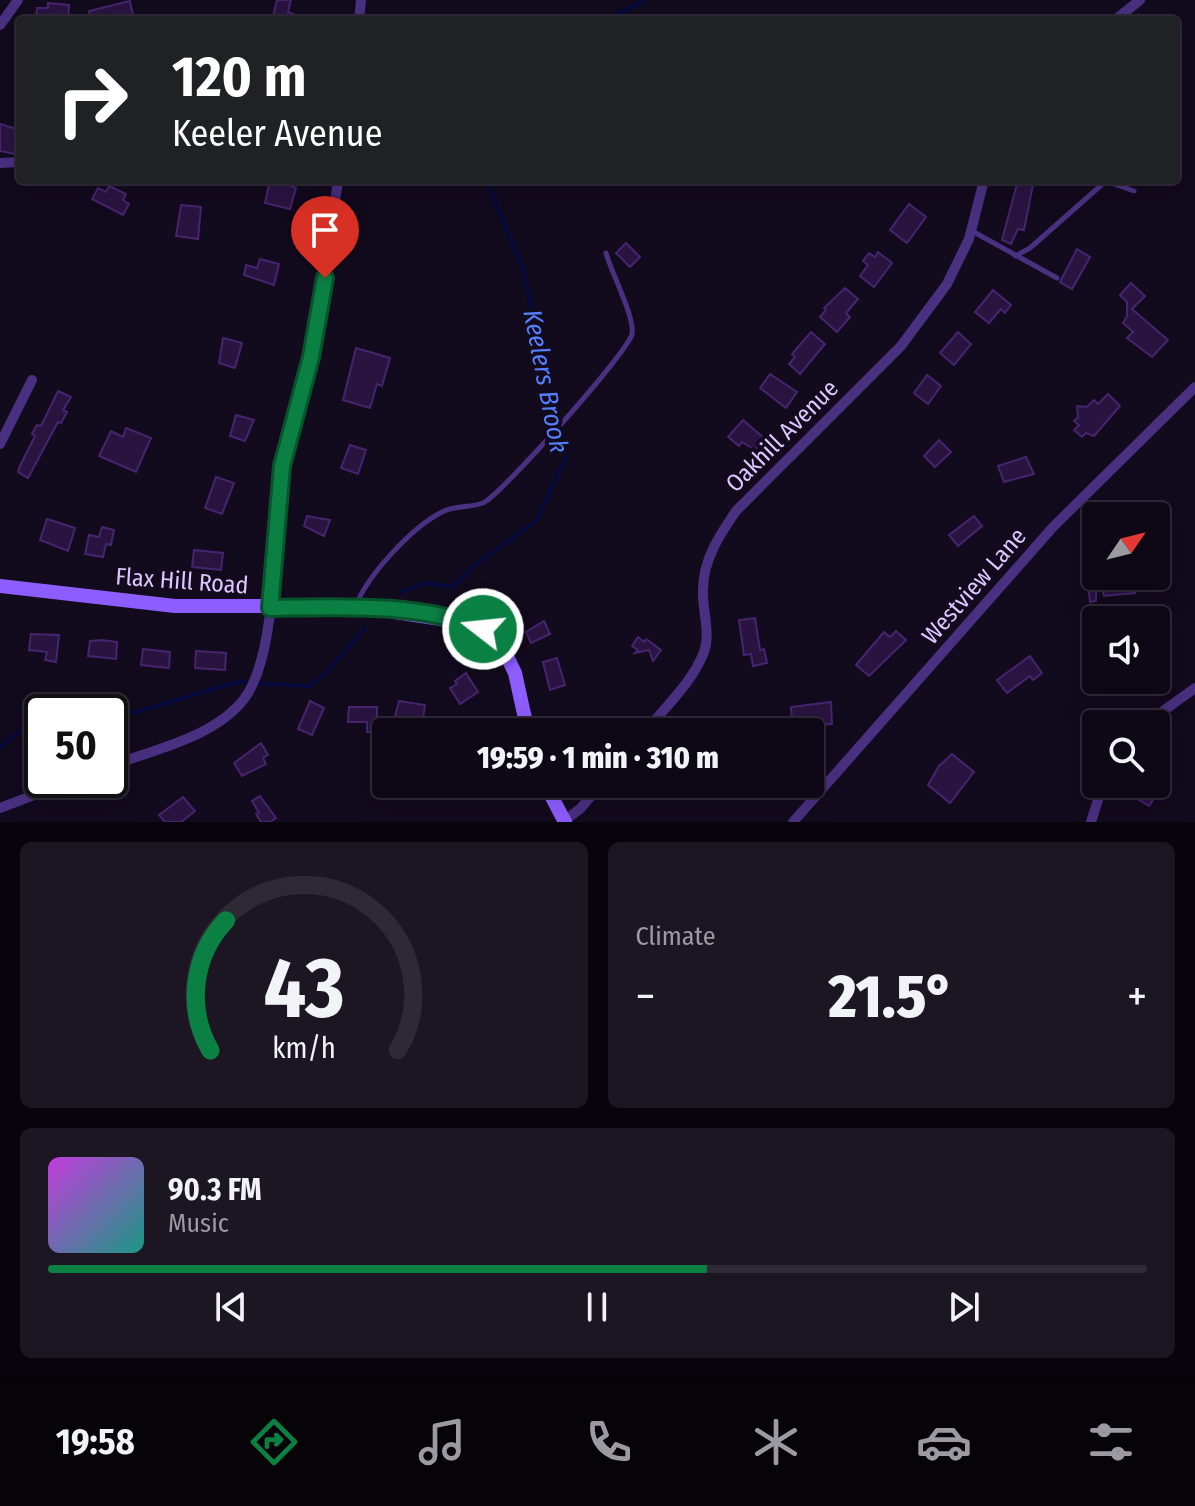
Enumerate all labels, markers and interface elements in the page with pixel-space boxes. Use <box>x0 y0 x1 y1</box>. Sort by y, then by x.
text: 120 m <box>172 44 307 111</box>
icon: right <box>40 48 144 152</box>
text: Keeler Avenue <box>172 112 382 156</box>
pin <box>291 196 359 278</box>
icon: arrive <box>303 208 347 252</box>
water label: Keelers Brook <box>516 307 575 455</box>
street label: Oakhill Avenue <box>720 374 844 498</box>
north arrow <box>1082 502 1170 590</box>
map controls <box>1082 502 1170 798</box>
street label: Westview Lane <box>916 522 1032 650</box>
street label: Flax Hill Road <box>115 562 249 600</box>
position arrow <box>441 587 525 671</box>
button: sound <box>1082 606 1170 694</box>
speed limit sign: 50 <box>24 694 128 798</box>
button: search <box>1082 710 1170 798</box>
text: 19:59 · 1 min · 310 m <box>477 740 719 776</box>
text: Climate <box>636 921 716 952</box>
text: 43 <box>263 939 344 1039</box>
text: 21.5° <box>829 961 954 1033</box>
text: − <box>636 970 655 1023</box>
text: + <box>1127 970 1147 1023</box>
text: km/h <box>272 1031 336 1066</box>
text: 90.3 FM <box>168 1172 262 1208</box>
text: Music <box>168 1208 229 1239</box>
icon: previous <box>209 1285 253 1329</box>
icon: pause <box>575 1285 619 1329</box>
icon: next <box>942 1285 986 1329</box>
icon: directions <box>246 1414 302 1470</box>
icon: music <box>414 1414 470 1470</box>
icon: phone <box>581 1414 637 1470</box>
icon: climate <box>748 1414 804 1470</box>
icon: car <box>916 1414 972 1470</box>
icon: filters <box>1083 1414 1139 1470</box>
text: 19:58 <box>56 1420 135 1464</box>

